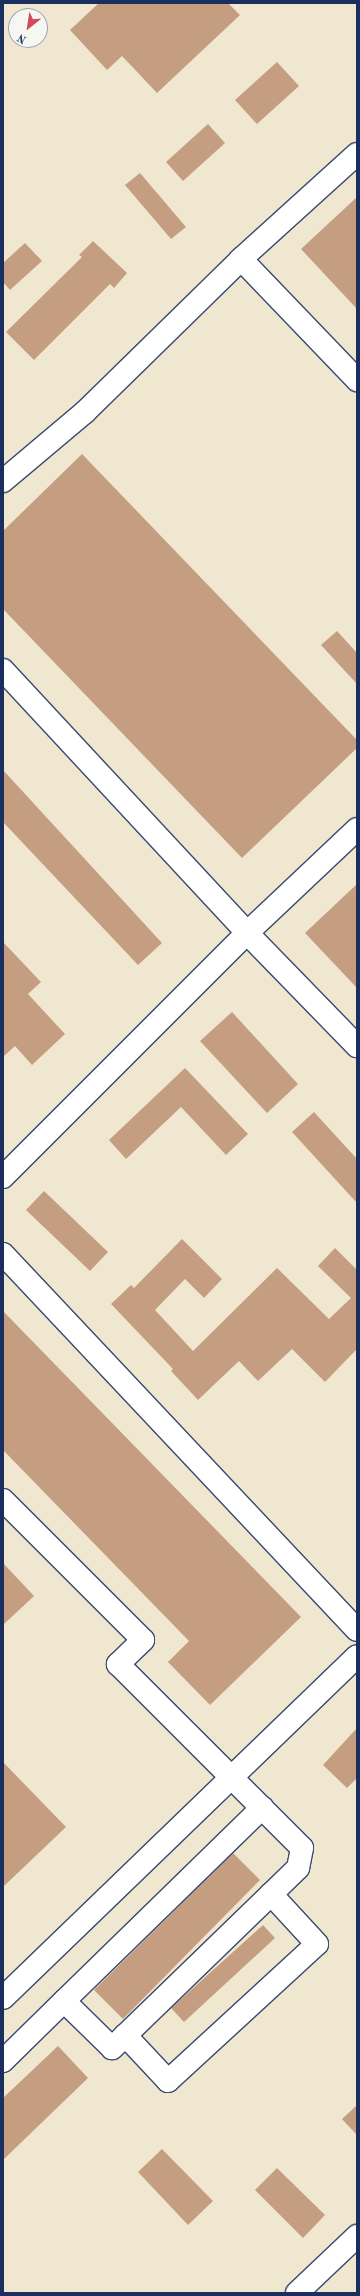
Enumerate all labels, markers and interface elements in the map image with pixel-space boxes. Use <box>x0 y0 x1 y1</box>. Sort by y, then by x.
north arrow <box>8 8 48 48</box>
text: N <box>16 31 29 45</box>

